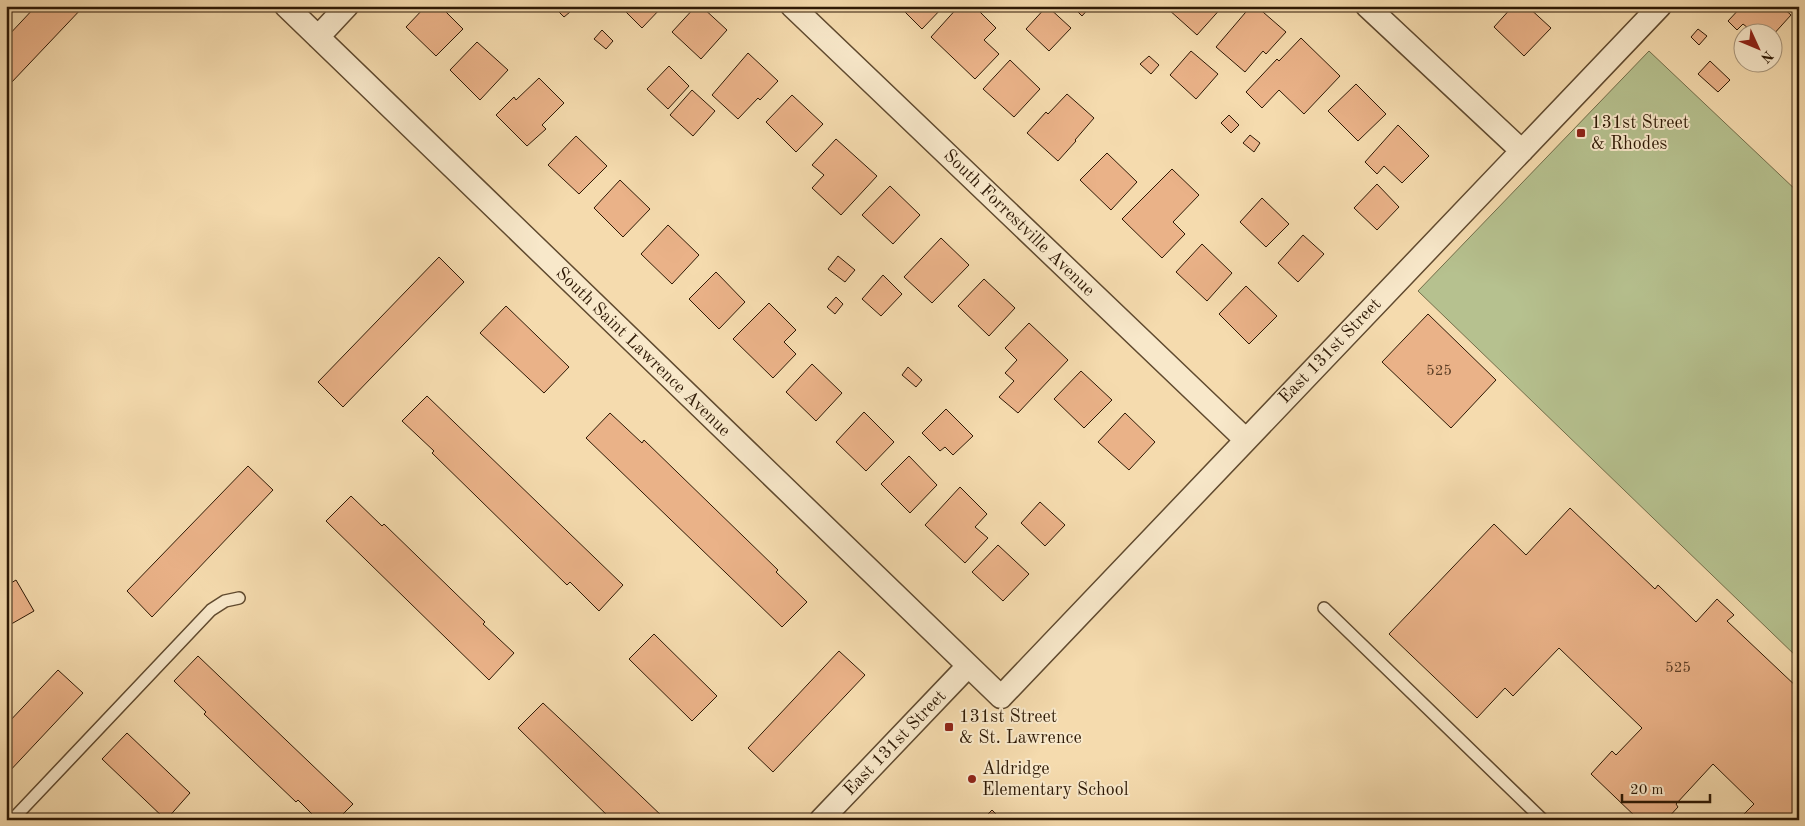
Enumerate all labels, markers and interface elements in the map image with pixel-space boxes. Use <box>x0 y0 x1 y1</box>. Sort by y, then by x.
north arrow <box>1732 22 1782 72</box>
text: N <box>1758 48 1775 65</box>
place label: 131st Street & Rhodes <box>1591 114 1689 153</box>
marker: 131st Street & Rhodes <box>1575 127 1587 139</box>
street label: South Forrestville Avenue <box>940 146 1098 300</box>
street label: South Saint Lawrence Avenue <box>552 264 734 440</box>
street label: East 131st Street <box>1275 295 1385 407</box>
house number: 525 <box>1426 364 1452 379</box>
house number: 525 <box>1665 661 1691 676</box>
street label: East 131st Street <box>840 687 950 799</box>
place label: 131st Street & St. Lawrence <box>959 708 1082 747</box>
marker: 131st Street & St. Lawrence <box>943 721 955 733</box>
place label: Aldridge Elementary School <box>982 760 1129 799</box>
scale bar <box>1622 771 1710 803</box>
marker: Aldridge Elementary School <box>966 773 978 785</box>
text: 20 m <box>1630 783 1664 798</box>

